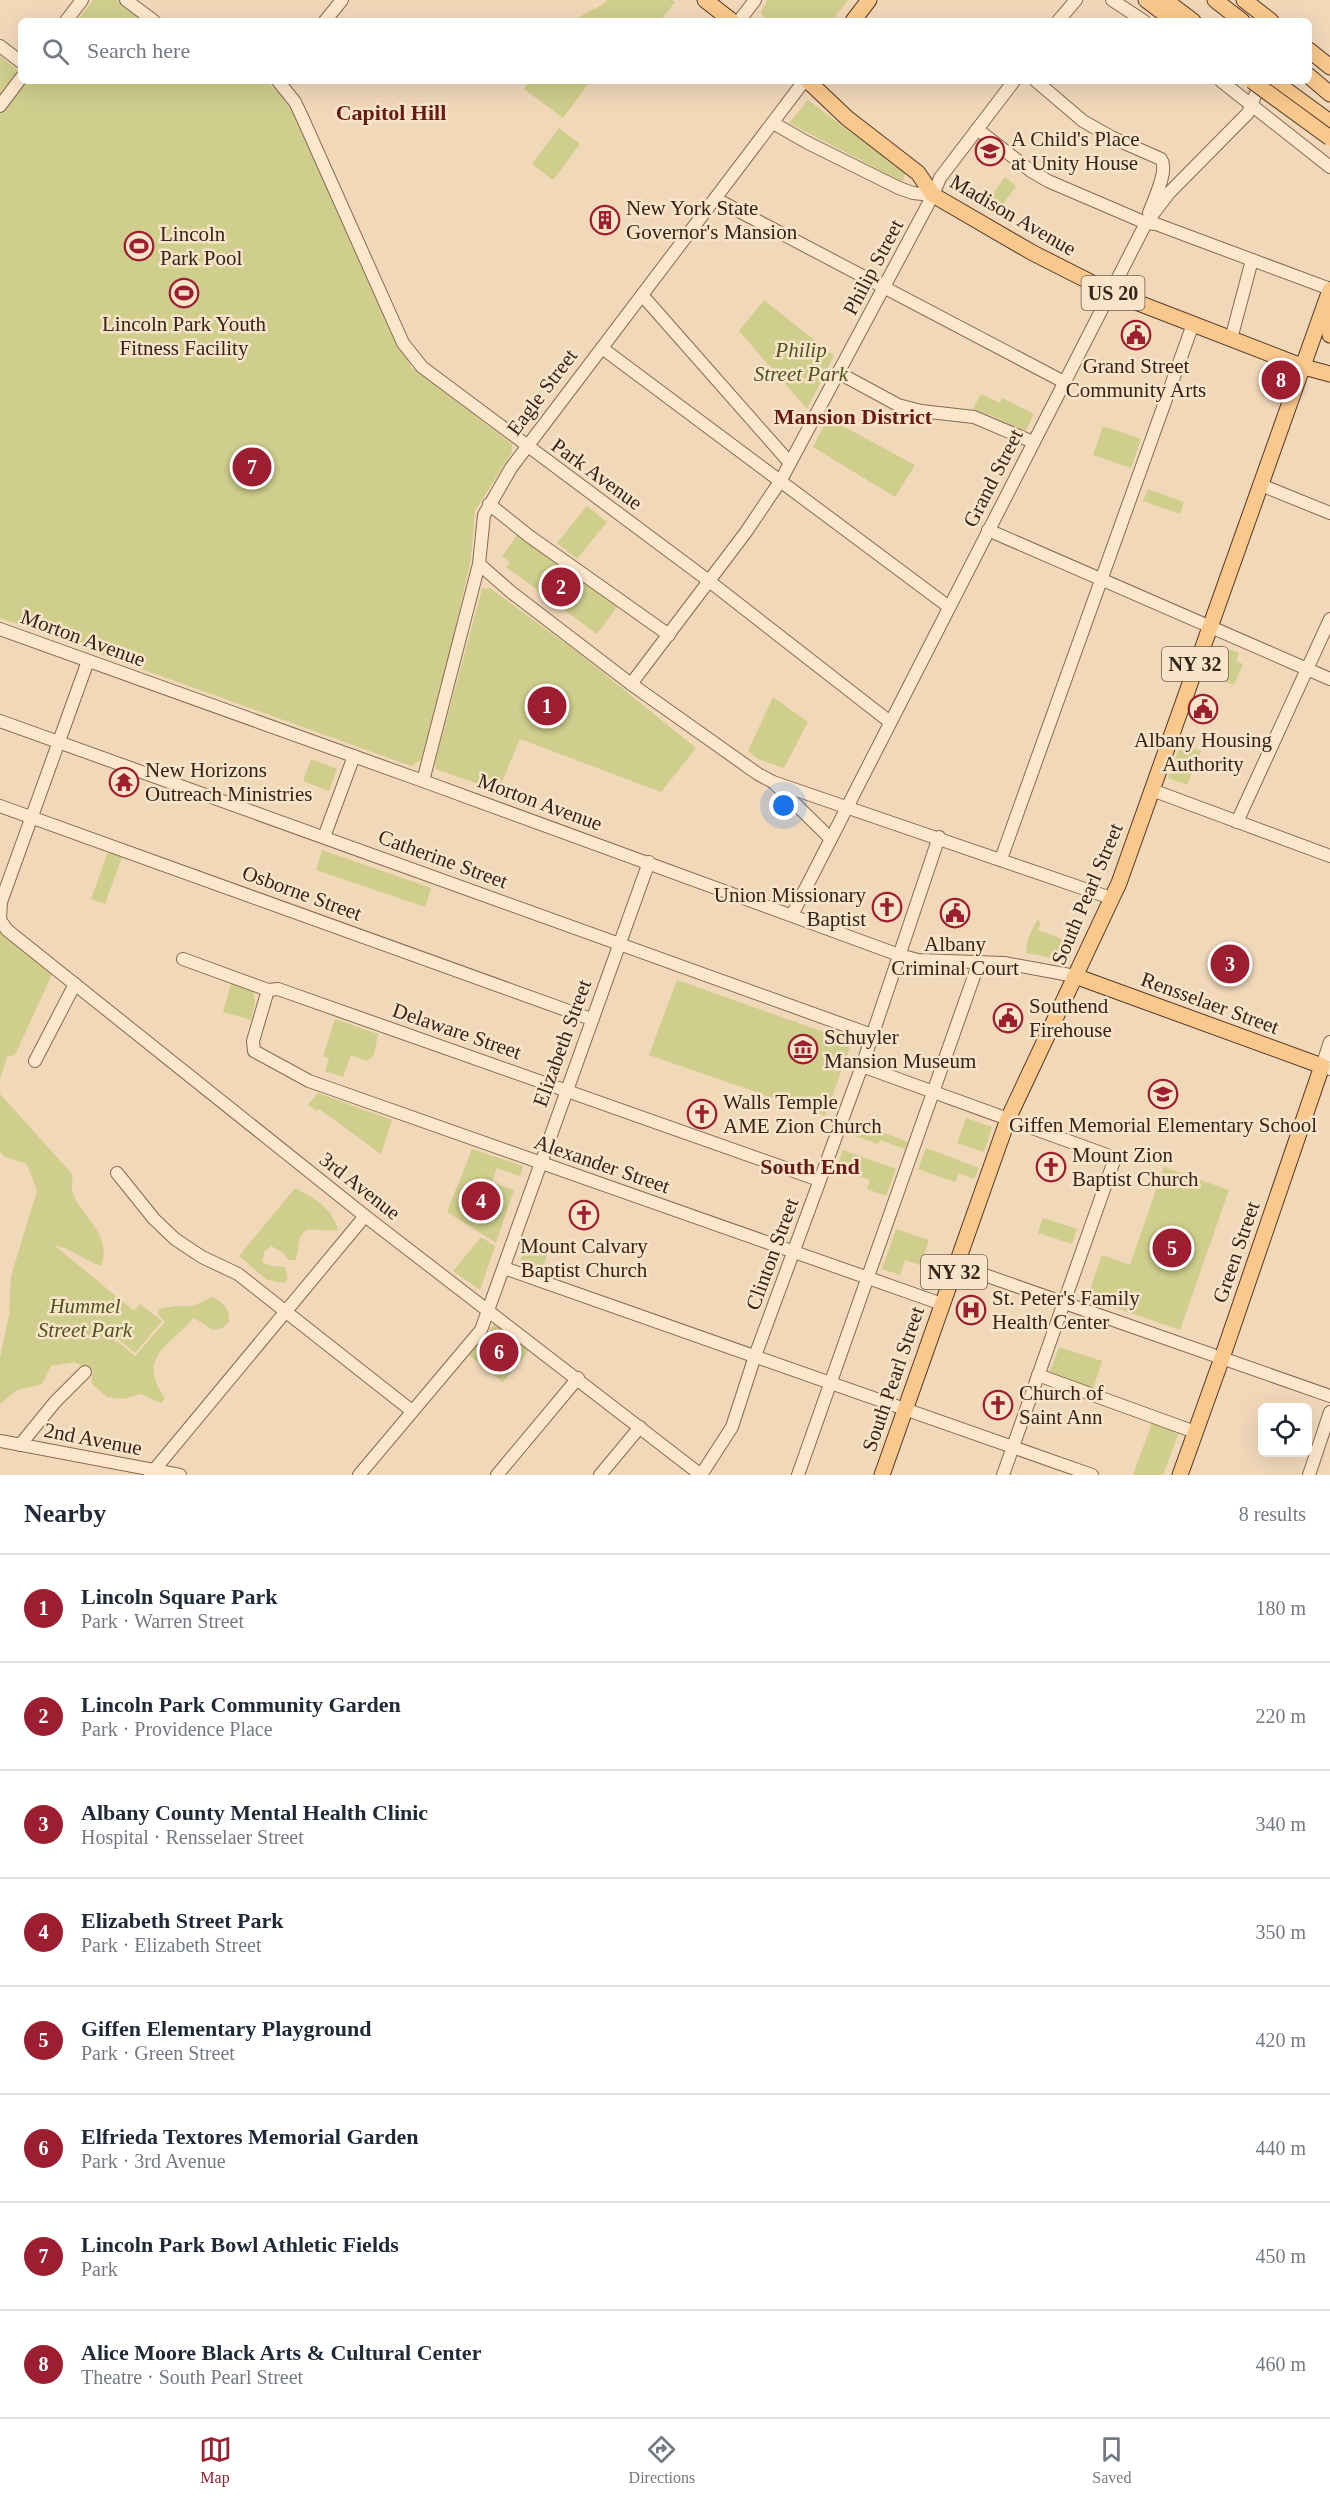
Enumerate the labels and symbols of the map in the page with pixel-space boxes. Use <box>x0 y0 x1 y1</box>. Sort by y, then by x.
district label: Capitol Hill <box>336 100 446 125</box>
place label: A Child's Place at Unity House <box>1011 127 1140 175</box>
school or university icon: A Child's Place at Unity House <box>974 135 1006 167</box>
street label: Madison Avenue <box>946 169 1080 261</box>
place label: New York State Governor's Mansion <box>626 196 798 244</box>
building icon: New York State Governor's Mansion <box>589 204 621 236</box>
street label: Philip Street <box>838 215 908 319</box>
place label: Lincoln Park Pool <box>160 222 242 270</box>
sports icon: Lincoln Park Pool <box>123 230 155 262</box>
road number: US 20 <box>1082 276 1144 310</box>
sports icon: Lincoln Park Youth Fitness Facility <box>168 277 200 309</box>
place label: Lincoln Park Youth Fitness Facility <box>102 312 266 360</box>
public building icon: Grand Street Community Arts <box>1120 319 1152 351</box>
park label: Philip Street Park <box>754 338 849 386</box>
street label: Eagle Street <box>502 344 582 440</box>
place label: Grand Street Community Arts <box>1066 354 1206 402</box>
pin: 8 <box>1262 358 1300 403</box>
district label: Mansion District <box>774 404 933 429</box>
street label: Grand Street <box>958 425 1028 531</box>
street label: Park Avenue <box>547 433 647 515</box>
pin: 7 <box>232 444 272 490</box>
pin: 2 <box>542 564 580 610</box>
street label: Morton Avenue <box>17 604 149 672</box>
road number: NY 32 <box>1162 647 1228 681</box>
pin: 1 <box>528 684 566 728</box>
public building icon: Albany Housing Authority <box>1187 693 1219 725</box>
place label: Albany Housing Authority <box>1134 728 1273 776</box>
place label: New Horizons Outreach Ministries <box>145 758 312 806</box>
temple icon: New Horizons Outreach Ministries <box>108 766 140 798</box>
street label: Morton Avenue <box>474 768 606 836</box>
your location <box>769 791 798 820</box>
street label: South Pearl Street <box>1046 819 1128 968</box>
street label: Catherine Street <box>375 824 511 894</box>
street label: Osborne Street <box>239 860 365 926</box>
place label: Union Missionary Baptist <box>714 883 867 931</box>
church icon: Union Missionary Baptist <box>871 891 903 923</box>
public building icon: Albany Criminal Court <box>939 897 971 929</box>
place label: Albany Criminal Court <box>891 932 1019 980</box>
pin: 3 <box>1210 942 1250 986</box>
street label: Rensselaer Street <box>1138 967 1282 1039</box>
street label: Elizabeth Street <box>528 976 596 1110</box>
place label: Southend Firehouse <box>1029 994 1112 1042</box>
street label: Delaware Street <box>389 998 525 1064</box>
public building icon: Southend Firehouse <box>992 1002 1024 1034</box>
place label: Schuyler Mansion Museum <box>824 1025 976 1073</box>
museum icon: Schuyler Mansion Museum <box>787 1033 819 1065</box>
school or university icon: Giffen Memorial Elementary School <box>1147 1078 1179 1110</box>
place label: Walls Temple AME Zion Church <box>723 1090 882 1138</box>
church icon: Walls Temple AME Zion Church <box>686 1098 718 1130</box>
place label: Giffen Memorial Elementary School <box>1009 1113 1317 1137</box>
street label: Alexander Street <box>531 1130 673 1198</box>
place label: Mount Zion Baptist Church <box>1072 1143 1199 1191</box>
street label: 3rd Avenue <box>315 1147 405 1225</box>
church icon: Mount Zion Baptist Church <box>1035 1151 1067 1183</box>
district label: South End <box>760 1154 860 1179</box>
pin: 4 <box>462 1178 500 1224</box>
street label: Clinton Street <box>741 1195 803 1313</box>
street label: Green Street <box>1207 1198 1265 1306</box>
church icon: Mount Calvary Baptist Church <box>568 1199 600 1231</box>
pin: 5 <box>1152 1226 1192 1270</box>
place label: Mount Calvary Baptist Church <box>520 1234 648 1282</box>
road number: NY 32 <box>921 1255 987 1289</box>
place label: St. Peter's Family Health Center <box>992 1286 1140 1334</box>
park label: Hummel Street Park <box>38 1294 133 1342</box>
hospital icon: St. Peter's Family Health Center <box>955 1294 987 1326</box>
street label: South Pearl Street <box>857 1303 929 1455</box>
pin: 6 <box>480 1330 518 1374</box>
place label: Church of Saint Ann <box>1019 1381 1104 1429</box>
church icon: Church of Saint Ann <box>982 1389 1014 1421</box>
street label: 2nd Avenue <box>42 1418 144 1460</box>

